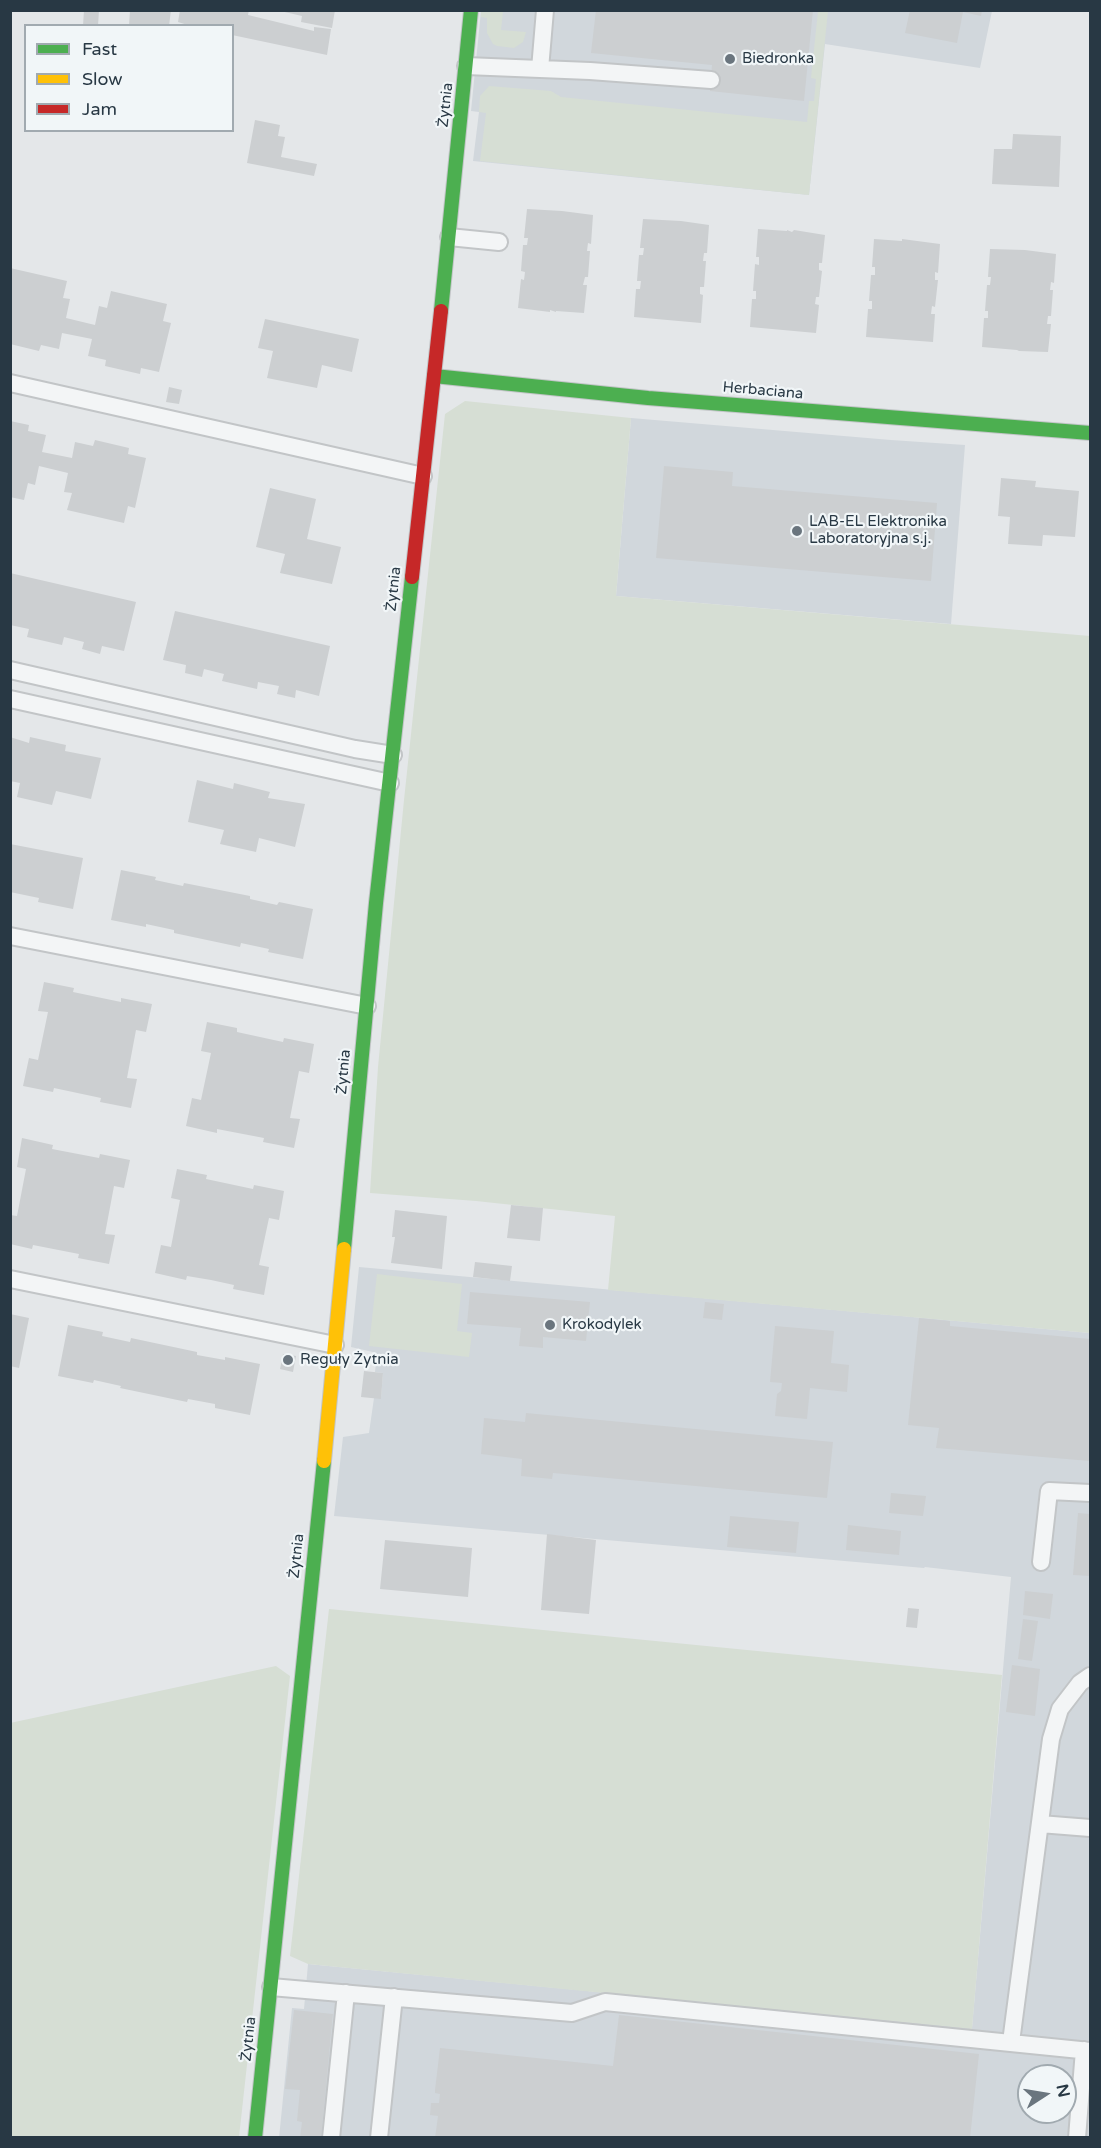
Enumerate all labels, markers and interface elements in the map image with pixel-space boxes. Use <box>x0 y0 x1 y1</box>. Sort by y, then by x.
legend <box>24 24 234 132</box>
text: Fast <box>82 38 117 60</box>
place label: Biedronka <box>742 50 814 68</box>
marker: Biedronka <box>723 52 737 66</box>
text: Slow <box>82 68 123 90</box>
street label: Żytnia <box>435 82 457 128</box>
text: Jam <box>82 98 117 120</box>
street label: Herbaciana <box>722 379 804 403</box>
place label: LAB-EL Elektronika Laboratoryjna s.j. <box>809 513 947 548</box>
marker: LAB-EL Elektronika Laboratoryjna s.j. <box>790 524 804 538</box>
street label: Żytnia <box>383 566 405 612</box>
street label: Żytnia <box>333 1049 355 1095</box>
place label: Krokodylek <box>562 1316 642 1334</box>
marker: Krokodylek <box>543 1318 557 1332</box>
place label: Reguły Żytnia <box>300 1351 399 1369</box>
marker: Reguły Żytnia <box>281 1353 295 1367</box>
street label: Żytnia <box>286 1533 308 1579</box>
street label: Żytnia <box>238 2016 260 2062</box>
north arrow <box>1017 2064 1077 2124</box>
text: N <box>1052 2082 1074 2099</box>

